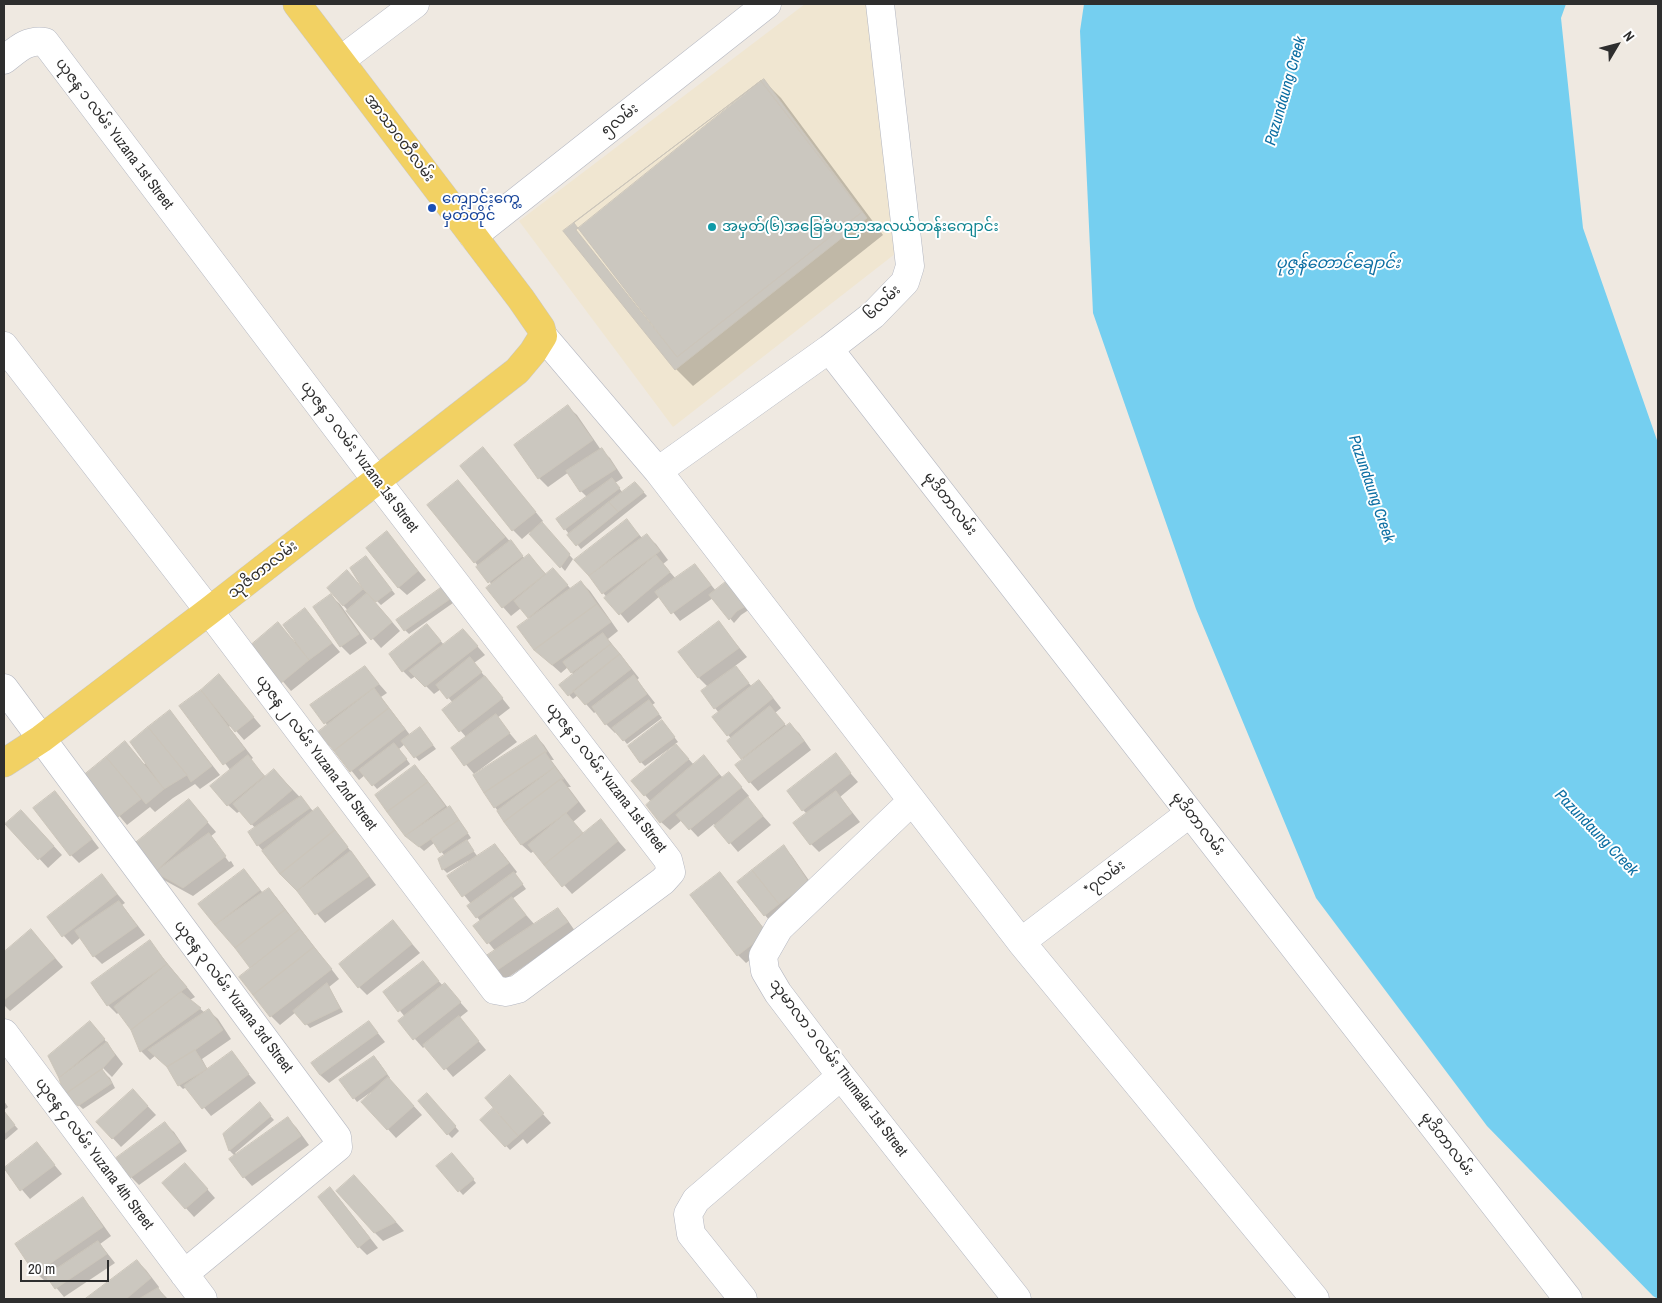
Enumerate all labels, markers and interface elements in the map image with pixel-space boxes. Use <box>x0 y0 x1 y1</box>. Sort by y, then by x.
north arrow <box>1592 20 1642 70</box>
text: N <box>1619 27 1639 45</box>
water label: Pazundaung Creek <box>1261 34 1311 148</box>
street label: ယုဇန ၁ လမ်း Yuzana 1st Street <box>51 55 177 213</box>
street label: အာသာဝတီလမ်း <box>360 90 438 186</box>
street label: ၅လမ်း <box>598 100 642 140</box>
place label: ကျောင်းကွေ့ မှတ်တိုင် <box>442 190 520 225</box>
marker: ကျောင်းကွေ့ မှတ်တိုင် <box>426 202 438 214</box>
place label: အမှတ်(၆)အခြေခံပညာအလယ်တန်းကျောင်း <box>722 218 999 236</box>
marker: အမှတ်(၆)အခြေခံပညာအလယ်တန်းကျောင်း <box>706 221 718 233</box>
water label: ပုဇွန်တောင်ချောင်း <box>1276 254 1400 274</box>
street label: ၆လမ်း <box>861 282 905 324</box>
street label: ယုဇန ၁ လမ်း Yuzana 1st Street <box>296 378 422 536</box>
water label: Pazundaung Creek <box>1344 433 1398 545</box>
street label: မုဒိတာလမ်း <box>920 469 980 539</box>
street label: သုဇိတာလမ်း <box>225 537 301 603</box>
street label: ယုဇန ၂ လမ်း Yuzana 2nd Street <box>252 672 380 834</box>
street label: ယုဇန ၁ လမ်း Yuzana 1st Street <box>542 700 670 856</box>
water label: Pazundaung Creek <box>1550 786 1642 880</box>
street label: မုဒိတာလမ်း <box>1168 789 1228 859</box>
street label: *၇လမ်း <box>1081 857 1129 899</box>
street label: ယုဇန ၃ လမ်း Yuzana 3rd Street <box>170 917 296 1077</box>
street label: သုမာလာ ၁ လမ်း Thumalar 1st Street <box>765 976 911 1160</box>
street label: ယုဇန ၄ လမ်း Yuzana 4th Street <box>31 1075 157 1233</box>
street label: မုဒိတာလမ်း <box>1417 1109 1477 1179</box>
scale bar <box>22 1250 111 1282</box>
text: 20 m <box>28 1258 55 1279</box>

